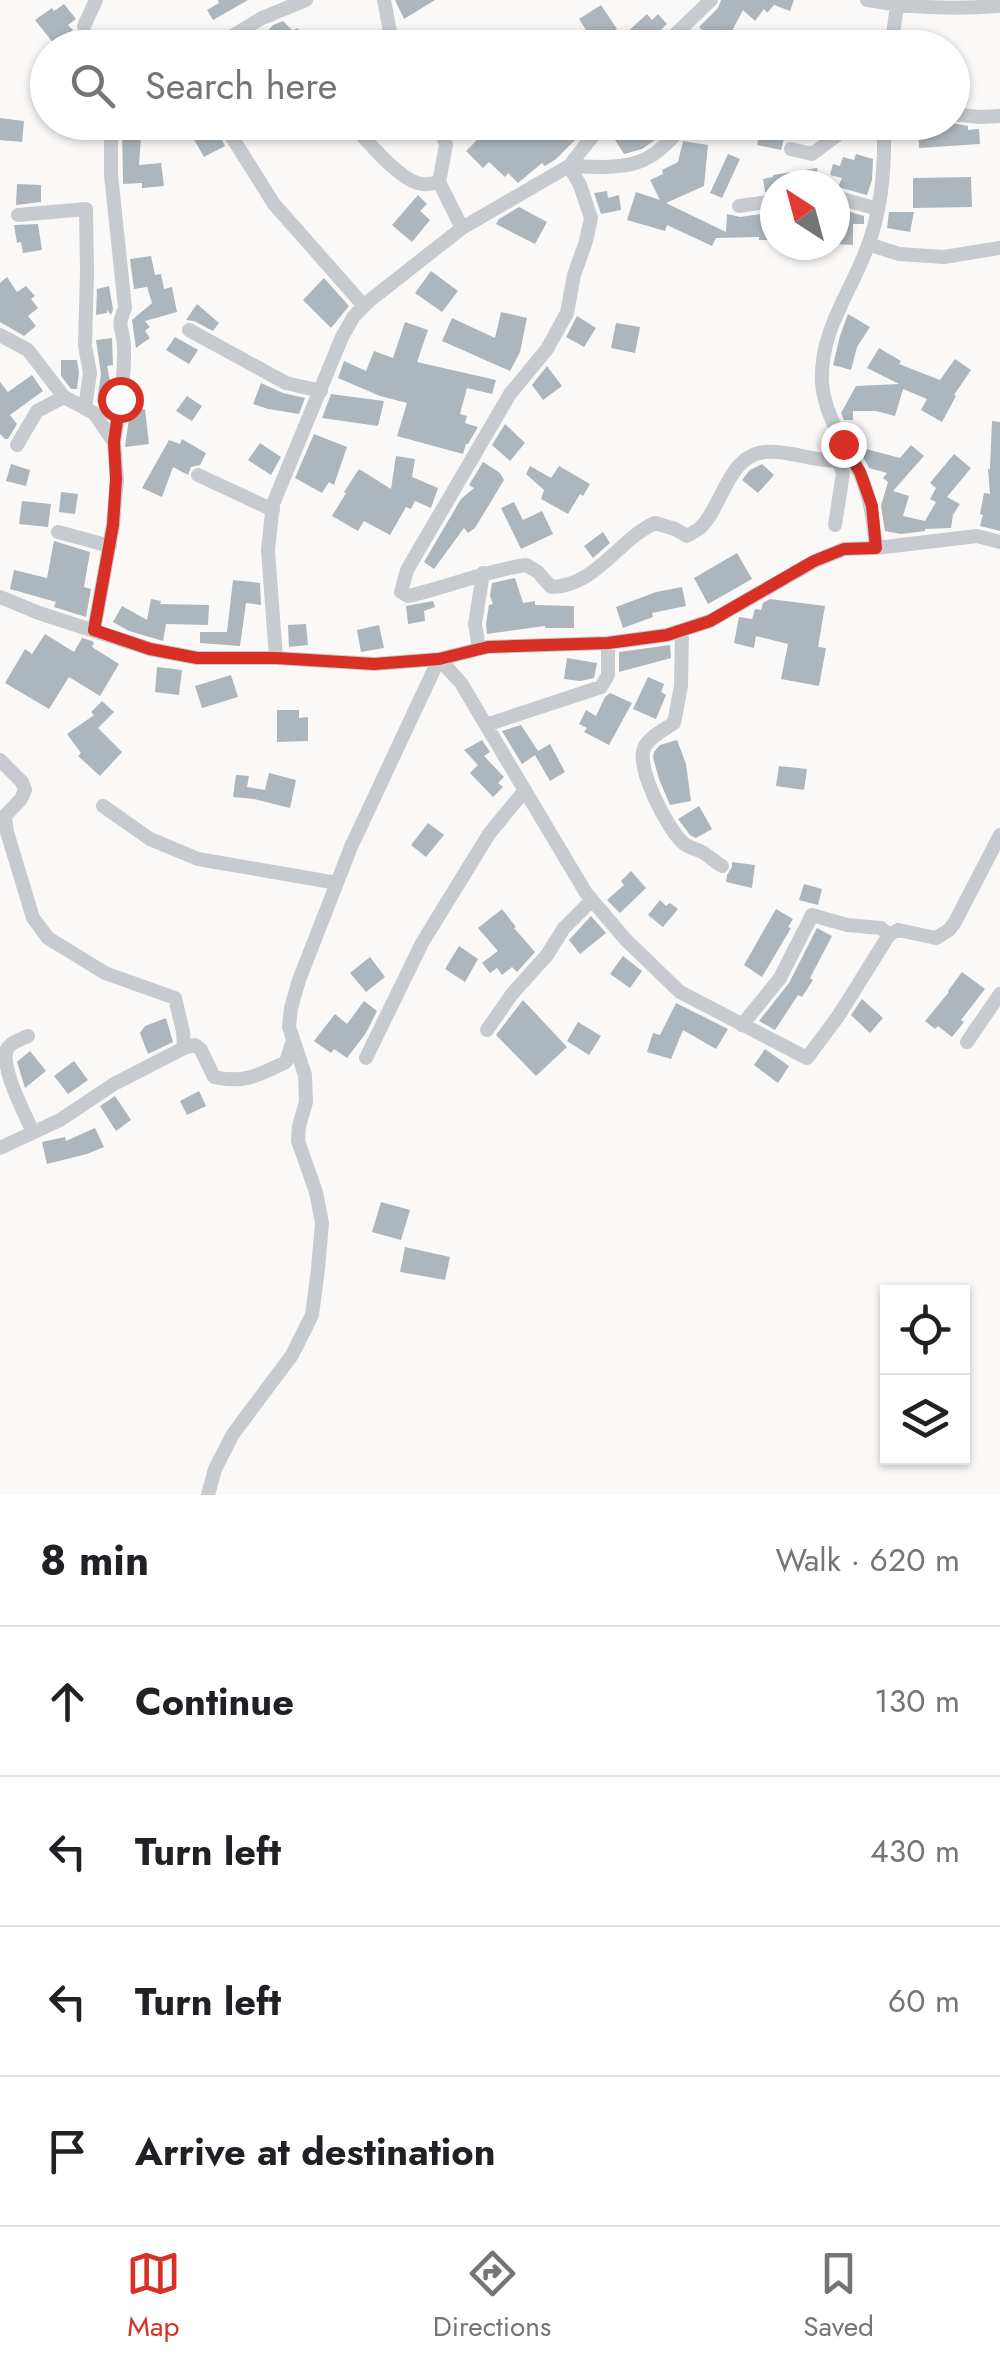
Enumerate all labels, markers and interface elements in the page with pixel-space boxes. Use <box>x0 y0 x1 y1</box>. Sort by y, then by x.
search box <box>30 30 970 140</box>
icon: search <box>65 58 120 113</box>
text: Search here <box>145 58 337 113</box>
north arrow <box>760 170 850 260</box>
route start <box>98 377 144 423</box>
route end <box>821 422 867 468</box>
map controls <box>880 1285 970 1465</box>
button: locate <box>880 1285 970 1375</box>
button: layers <box>880 1375 970 1465</box>
text: 8 min <box>40 1530 149 1591</box>
text: Walk · 620 m <box>775 1537 960 1583</box>
icon: ahead <box>40 1674 95 1729</box>
text: Continue <box>135 1674 294 1729</box>
text: 130 m <box>874 1678 960 1724</box>
icon: left <box>40 1824 95 1879</box>
text: Turn left <box>135 1824 281 1879</box>
text: 430 m <box>870 1828 960 1874</box>
icon: left <box>40 1974 95 2029</box>
text: Turn left <box>135 1974 281 2029</box>
text: 60 m <box>888 1978 960 2024</box>
icon: arrive <box>40 2124 95 2179</box>
text: Arrive at destination <box>135 2124 496 2179</box>
tab: Map <box>126 2246 181 2347</box>
tab: Directions <box>433 2246 551 2347</box>
tab: Saved <box>803 2246 874 2347</box>

